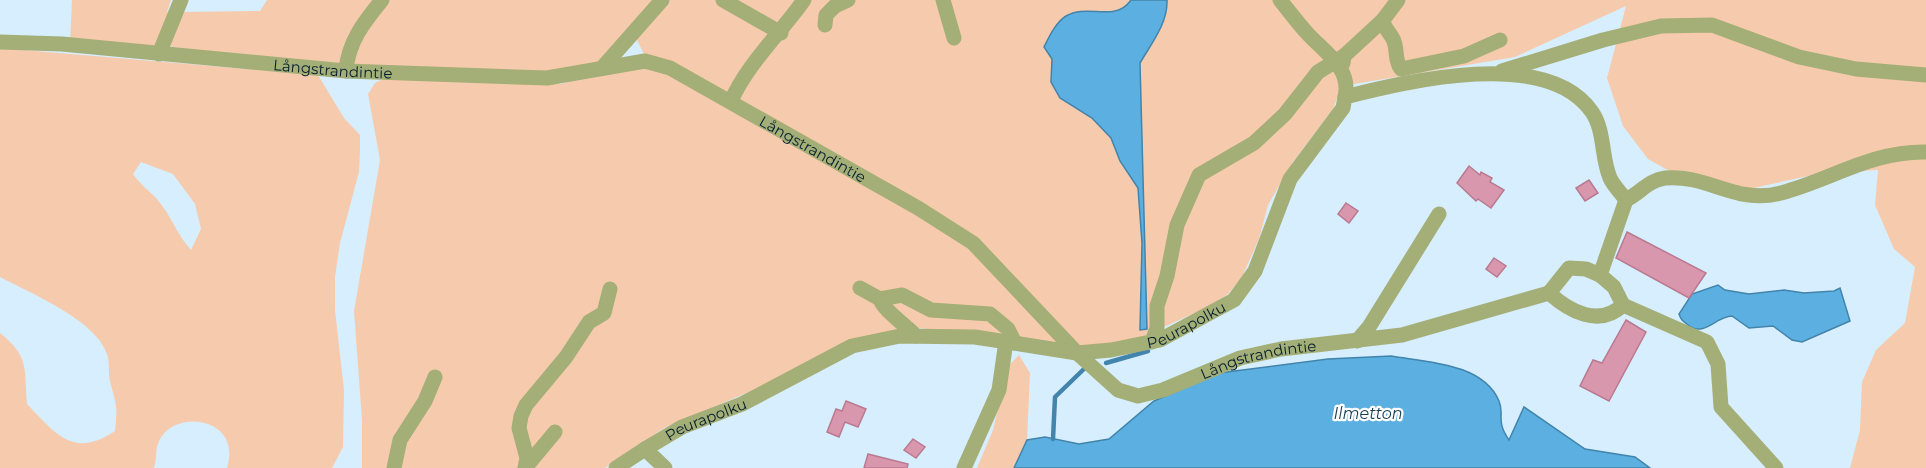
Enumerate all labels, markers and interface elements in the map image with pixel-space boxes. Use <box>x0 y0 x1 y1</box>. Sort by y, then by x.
street label: Långstrandintie <box>272 55 393 82</box>
street label: Långstrandintie <box>756 111 870 186</box>
street label: Peurapolku <box>1145 297 1229 352</box>
street label: Långstrandintie <box>1197 335 1317 383</box>
street label: Peurapolku <box>661 394 749 445</box>
water label: Ilmetton <box>1333 404 1403 423</box>

